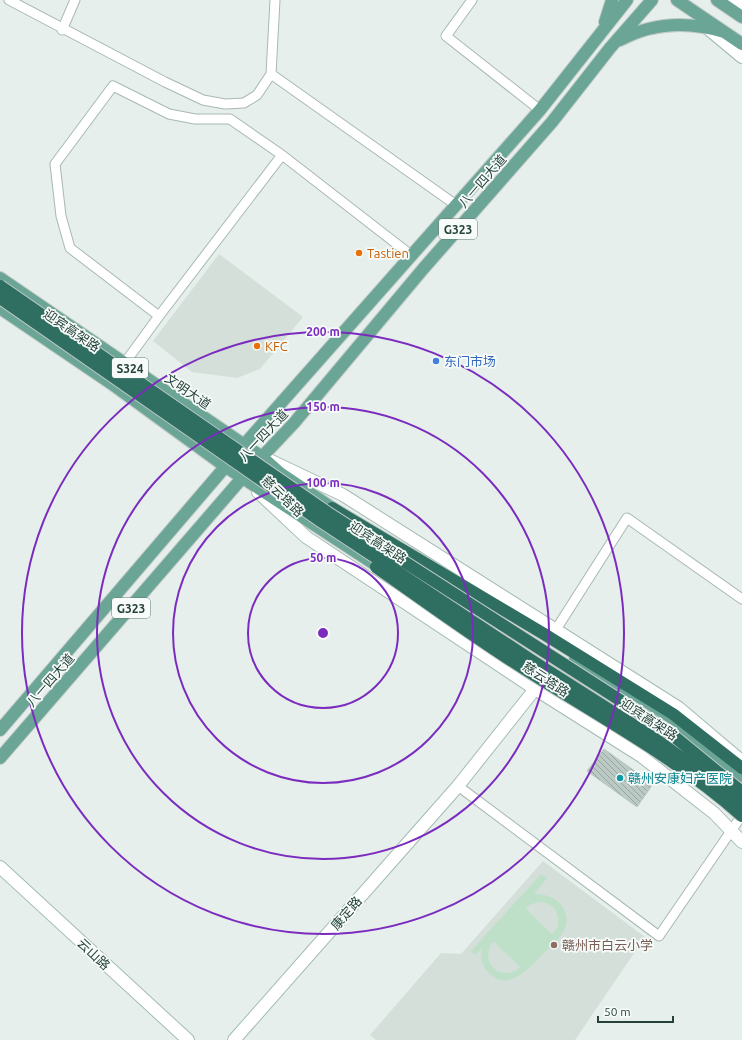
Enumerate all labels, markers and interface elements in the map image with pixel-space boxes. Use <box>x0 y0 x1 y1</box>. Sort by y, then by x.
street label: 八一四大道 <box>455 152 509 210</box>
road number: G323 <box>439 219 477 239</box>
place label: Tastien <box>367 246 409 260</box>
marker: Tastien <box>354 248 364 258</box>
street label: 迎宾高架路 <box>41 306 103 354</box>
text: 200 m <box>306 325 340 338</box>
place label: KFC <box>265 339 288 353</box>
marker: KFC <box>252 341 262 351</box>
place label: 东门市场 <box>444 354 496 368</box>
marker: 东门市场 <box>431 356 441 366</box>
road number: S324 <box>112 358 148 378</box>
street label: 文明大道 <box>163 371 213 411</box>
text: 150 m <box>306 400 340 413</box>
street label: 八一四大道 <box>236 406 290 464</box>
street label: 慈云塔路 <box>259 473 307 519</box>
text: 100 m <box>306 476 340 489</box>
street label: 迎宾高架路 <box>347 518 409 566</box>
text: 50 m <box>310 551 336 564</box>
road number: G323 <box>112 598 150 618</box>
centre of rings <box>316 626 330 640</box>
street label: 八一四大道 <box>23 651 77 709</box>
street label: 慈云塔路 <box>520 659 572 699</box>
street label: 迎宾高架路 <box>618 695 680 743</box>
place label: 赣州安康妇产医院 <box>628 771 732 785</box>
marker: 赣州安康妇产医院 <box>615 773 625 783</box>
street label: 康定路 <box>328 894 364 932</box>
street label: 云山路 <box>75 936 113 972</box>
place label: 赣州市白云小学 <box>562 938 653 952</box>
marker: 赣州市白云小学 <box>549 940 559 950</box>
scale bar <box>598 998 673 1024</box>
text: 50 m <box>604 1005 631 1018</box>

